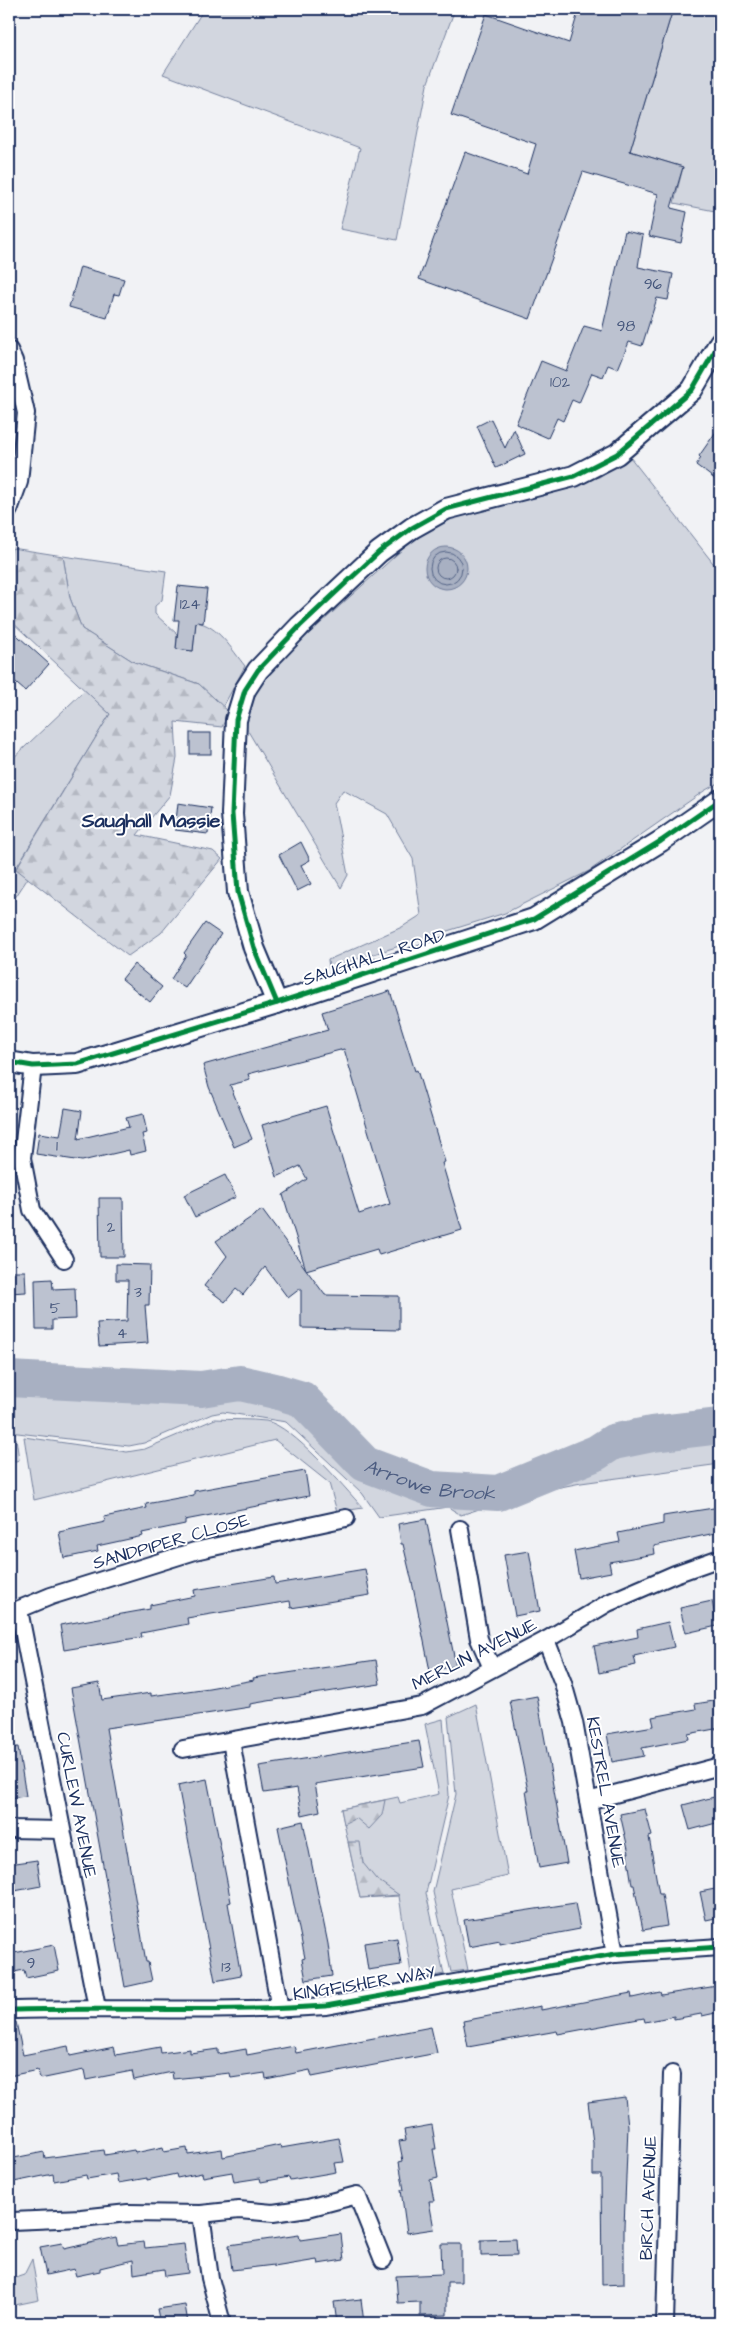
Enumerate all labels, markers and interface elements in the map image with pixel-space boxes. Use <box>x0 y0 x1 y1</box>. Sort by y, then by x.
house number: 96 <box>644 274 663 295</box>
house number: 98 <box>617 316 635 337</box>
house number: 102 <box>550 372 570 393</box>
house number: 124 <box>180 594 200 615</box>
district label: Saughall Massie <box>81 807 220 836</box>
street label: SAUGHALL ROAD <box>300 923 449 992</box>
house number: 1 <box>56 1136 58 1157</box>
house number: 2 <box>107 1217 116 1238</box>
house number: 3 <box>134 1282 142 1303</box>
house number: 5 <box>50 1298 61 1319</box>
house number: 4 <box>117 1323 127 1344</box>
water label: Arrowe Brook <box>360 1453 496 1508</box>
street label: SANDPIPER CLOSE <box>90 1507 253 1576</box>
street label: MERLIN AVENUE <box>407 1612 541 1697</box>
street label: KESTREL AVENUE <box>580 1715 631 1870</box>
street label: CURLEW AVENUE <box>50 1730 103 1881</box>
house number: 9 <box>27 1953 35 1974</box>
house number: 13 <box>221 1957 231 1978</box>
street label: KINGFISHER WAY <box>291 1960 437 2007</box>
street label: BIRCH AVENUE <box>634 2135 663 2261</box>

